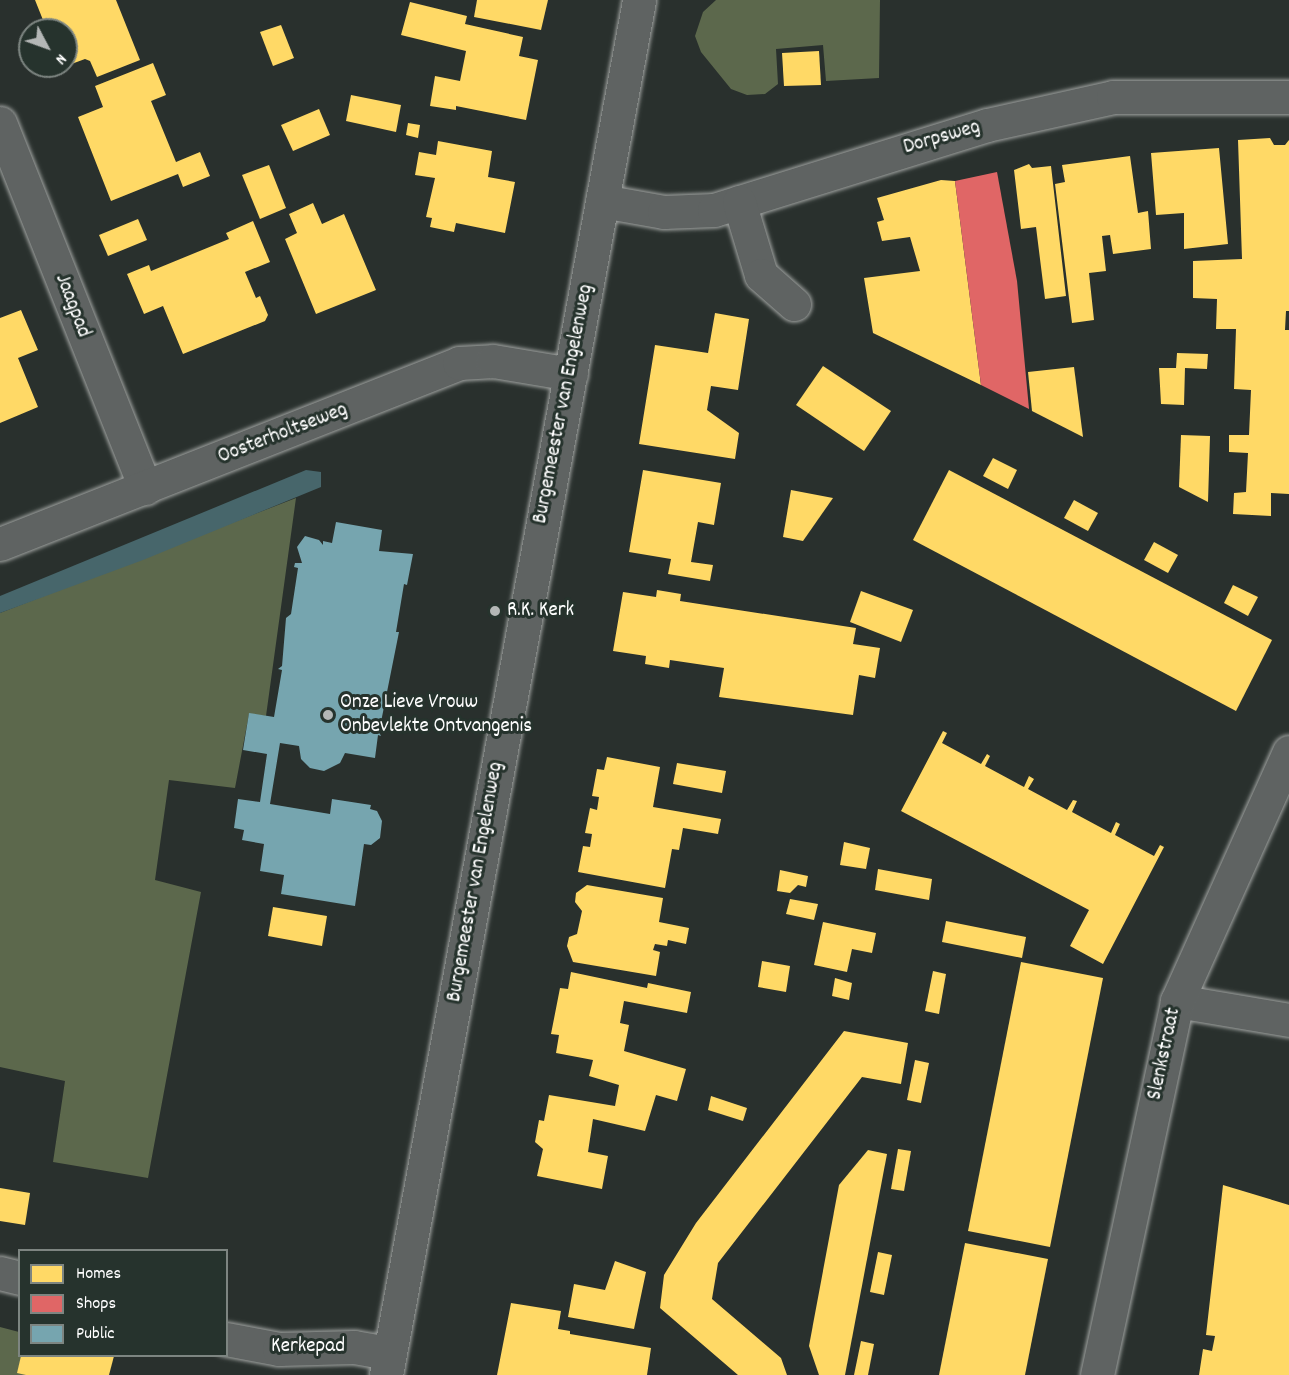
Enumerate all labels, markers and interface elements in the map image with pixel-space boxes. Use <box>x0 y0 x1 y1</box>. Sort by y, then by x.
north arrow <box>18 18 78 78</box>
text: N <box>49 48 72 69</box>
street label: Dorpsweg <box>901 115 983 161</box>
street label: Jaagpad <box>48 271 96 341</box>
street label: Burgemeester van Engelenweg <box>528 282 600 526</box>
street label: Oosterholtseweg <box>215 398 351 470</box>
place label: R.K. Kerk <box>507 598 574 624</box>
marker: R.K. Kerk <box>488 604 502 618</box>
place label: Onze Lieve Vrouw Onbevlekte Ontvangenis <box>340 690 532 740</box>
marker: Onze Lieve Vrouw Onbevlekte Ontvangenis <box>321 708 335 722</box>
street label: Burgemeester van Engelenweg <box>442 760 510 1004</box>
street label: Slenkstraat <box>1143 1006 1187 1102</box>
legend <box>18 1249 228 1357</box>
text: Homes <box>76 1262 121 1287</box>
text: Shops <box>76 1292 116 1317</box>
text: Public <box>76 1322 115 1347</box>
street label: Kerkepad <box>271 1334 345 1360</box>

